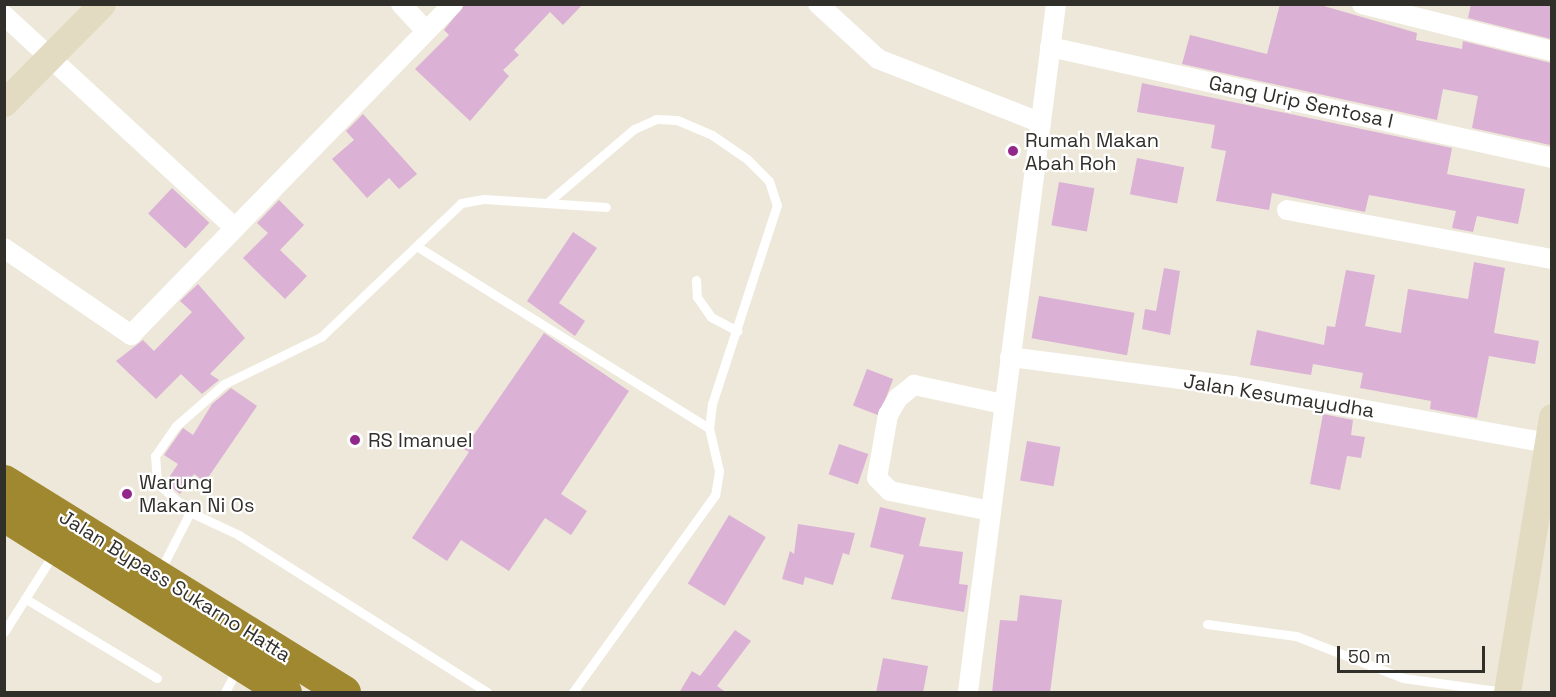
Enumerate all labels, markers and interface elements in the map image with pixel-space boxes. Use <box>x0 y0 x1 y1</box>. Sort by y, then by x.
street label: Gang Urip Sentosa I <box>1207 71 1395 133</box>
place label: Rumah Makan Abah Roh <box>1025 128 1159 175</box>
marker: Rumah Makan Abah Roh <box>1006 144 1020 158</box>
street label: Jalan Kesumayudha <box>1182 369 1376 423</box>
place label: RS Imanuel <box>368 428 473 452</box>
marker: RS Imanuel <box>346 431 364 449</box>
place label: Warung Makan Ni Os <box>139 470 254 517</box>
marker: Warung Makan Ni Os <box>120 487 134 501</box>
street label: Jalan Bypass Sukarno Hatta <box>55 505 295 667</box>
scale bar <box>1340 634 1488 672</box>
text: 50 m <box>1348 645 1390 668</box>

